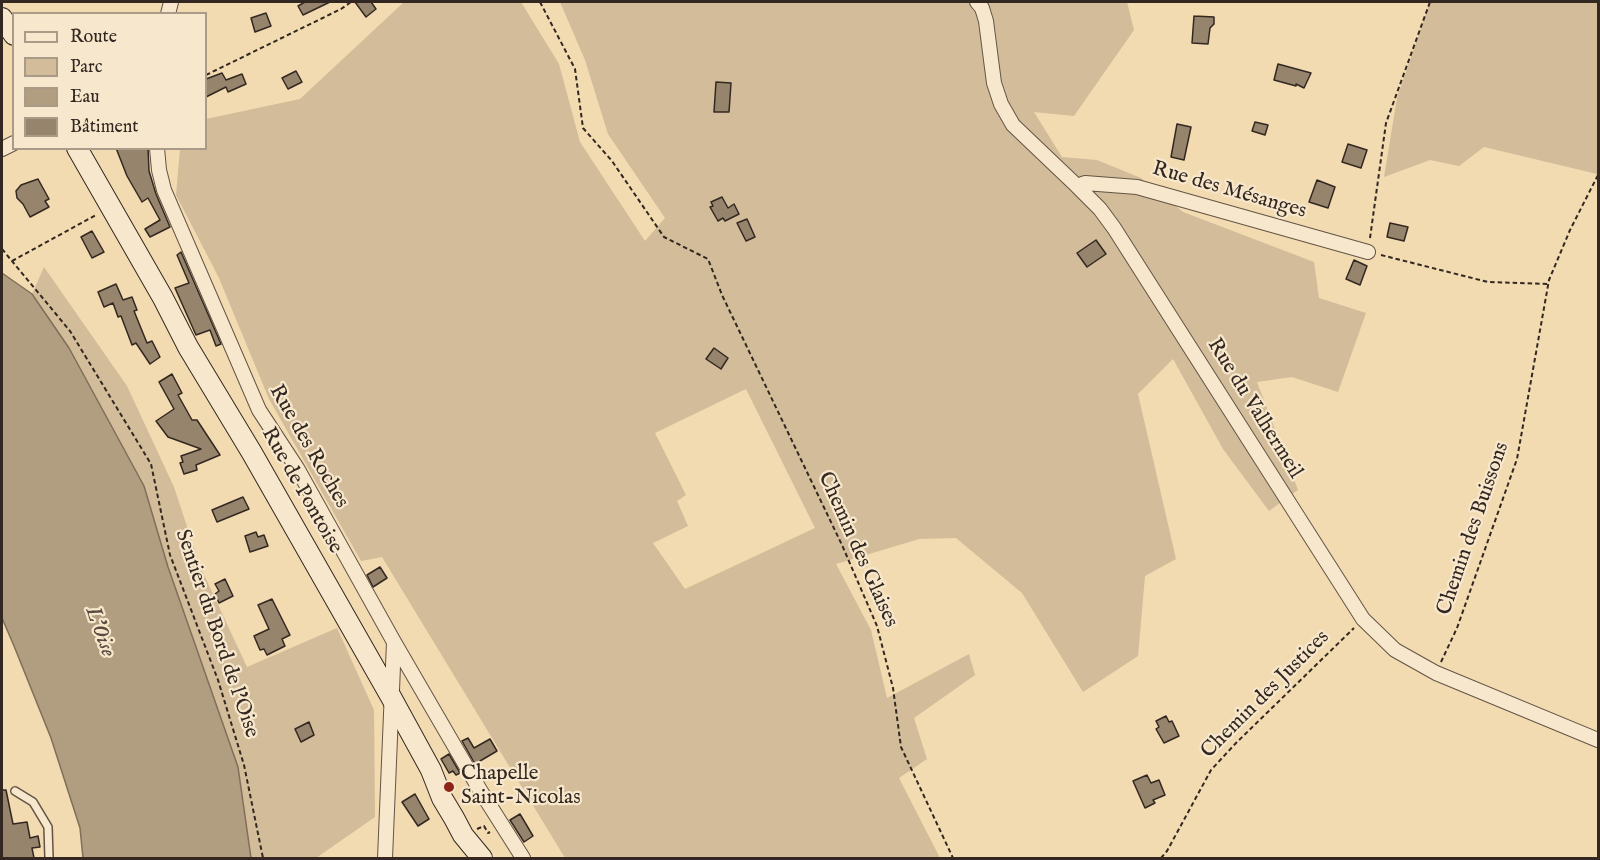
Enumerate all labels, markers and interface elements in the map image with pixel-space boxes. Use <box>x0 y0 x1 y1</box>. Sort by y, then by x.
legend <box>12 12 207 150</box>
text: Route <box>70 26 117 49</box>
text: Parc <box>70 56 102 79</box>
text: Eau <box>70 86 100 109</box>
text: Bâtiment <box>70 116 139 139</box>
street label: Rue des Mésanges <box>1149 157 1309 225</box>
street label: Rue du Valhermeil <box>1201 334 1307 484</box>
street label: Rue des Roches <box>263 381 353 513</box>
street label: Rue de Pontoise <box>255 423 347 559</box>
street label: Chemin des Buissons <box>1433 439 1515 619</box>
street label: Chemin des Glaises <box>811 468 903 632</box>
street label: Sentier du Bord de l'Oise <box>169 527 263 741</box>
water label: L'Oise <box>78 603 120 661</box>
street label: Chemin des Justices <box>1197 626 1335 764</box>
place label: Chapelle Saint-Nicolas <box>461 762 581 812</box>
marker: Chapelle Saint-Nicolas <box>442 780 456 794</box>

